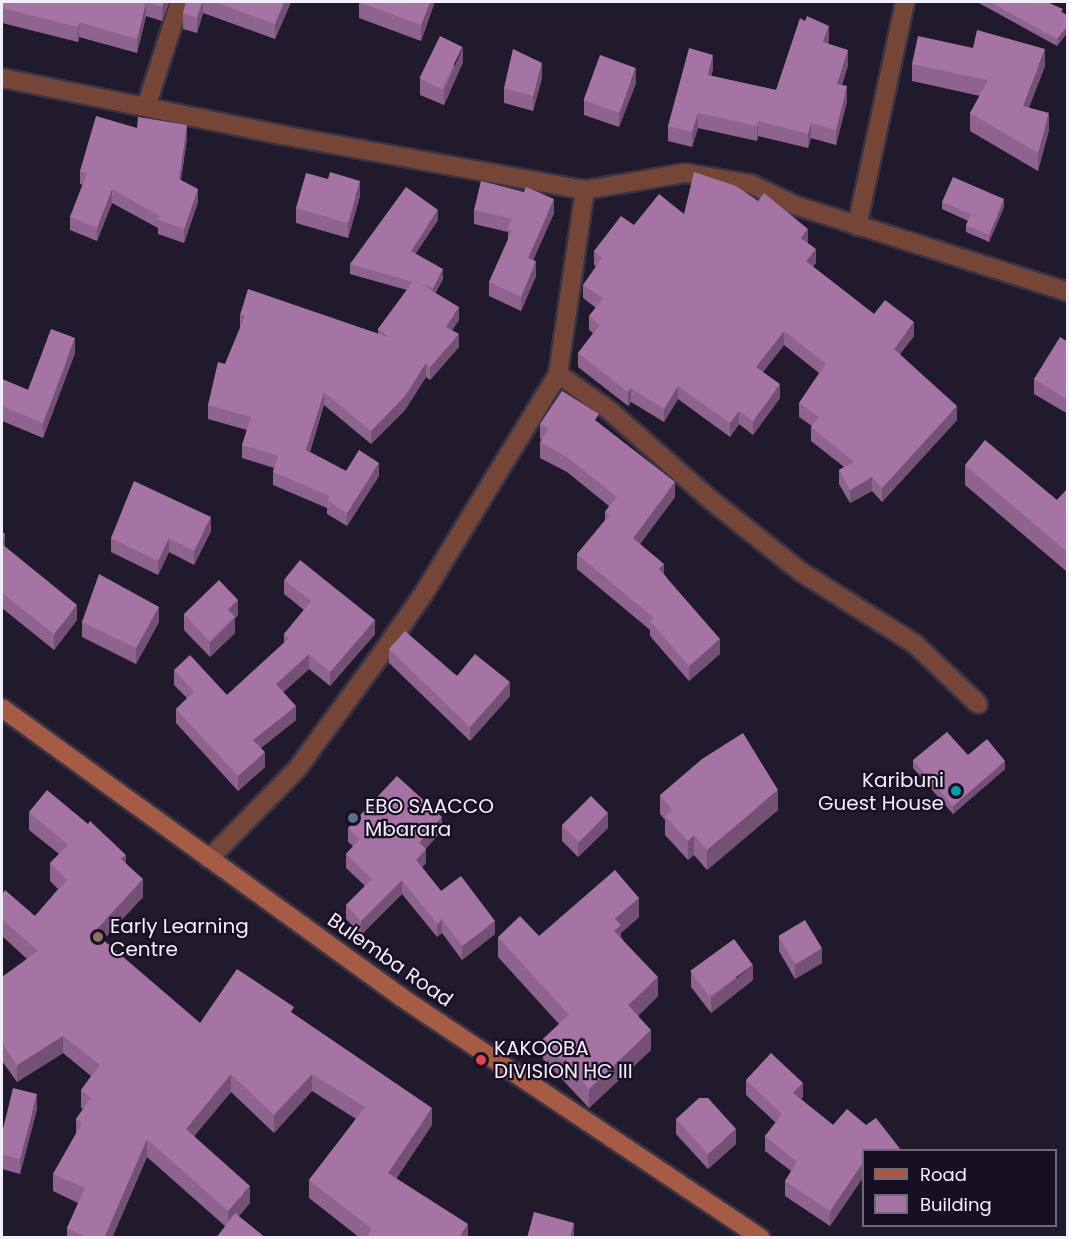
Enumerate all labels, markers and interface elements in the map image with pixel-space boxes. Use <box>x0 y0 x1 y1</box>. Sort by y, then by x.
place label: Karibuni Guest House <box>818 768 944 815</box>
marker: Karibuni Guest House <box>949 784 963 798</box>
place label: EBO SAACCO Mbarara <box>365 795 494 842</box>
marker: EBO SAACCO Mbarara <box>346 811 360 825</box>
street label: Bulemba Road <box>323 908 457 1012</box>
place label: Early Learning Centre <box>110 914 249 961</box>
marker: Early Learning Centre <box>91 930 105 944</box>
place label: KAKOOBA DIVISION HC III <box>494 1036 633 1083</box>
marker: KAKOOBA DIVISION HC III <box>472 1051 490 1069</box>
legend <box>862 1149 1057 1227</box>
text: Road <box>920 1162 967 1187</box>
text: Building <box>920 1192 992 1217</box>

